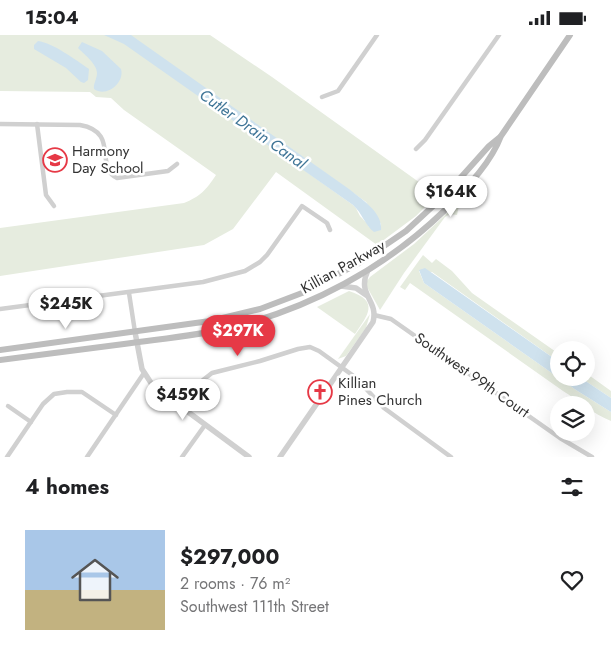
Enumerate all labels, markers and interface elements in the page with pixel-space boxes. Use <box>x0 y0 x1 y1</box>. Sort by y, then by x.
text: 15:04 <box>25 4 79 31</box>
water label: Cutler Drain Canal <box>195 83 312 175</box>
place label: Harmony Day School <box>72 140 144 179</box>
school or university icon: Harmony Day School <box>42 147 68 173</box>
pin: $164K <box>416 175 486 218</box>
text: $164K <box>425 180 477 203</box>
street label: Killian Parkway <box>297 234 390 299</box>
pin: $245K <box>31 287 101 330</box>
text: $245K <box>39 292 93 315</box>
pin: $297K <box>203 315 273 357</box>
text: $297K <box>212 319 264 342</box>
street label: Southwest 99th Court <box>410 327 534 423</box>
map controls <box>550 341 595 441</box>
button: locate <box>550 341 595 386</box>
place label: Killian Pines Church <box>338 372 422 411</box>
pin: $459K <box>148 379 218 421</box>
church icon: Killian Pines Church <box>307 379 333 405</box>
text: $459K <box>156 383 210 406</box>
button: layers <box>550 396 595 441</box>
text: 4 homes <box>25 472 109 502</box>
icon: filters <box>558 473 586 501</box>
text: $297,000 <box>180 542 279 572</box>
icon: home <box>65 550 125 610</box>
icon: heart <box>558 566 586 594</box>
text: 2 rooms · 76 m² <box>180 572 290 595</box>
text: Southwest 111th Street <box>180 595 329 618</box>

